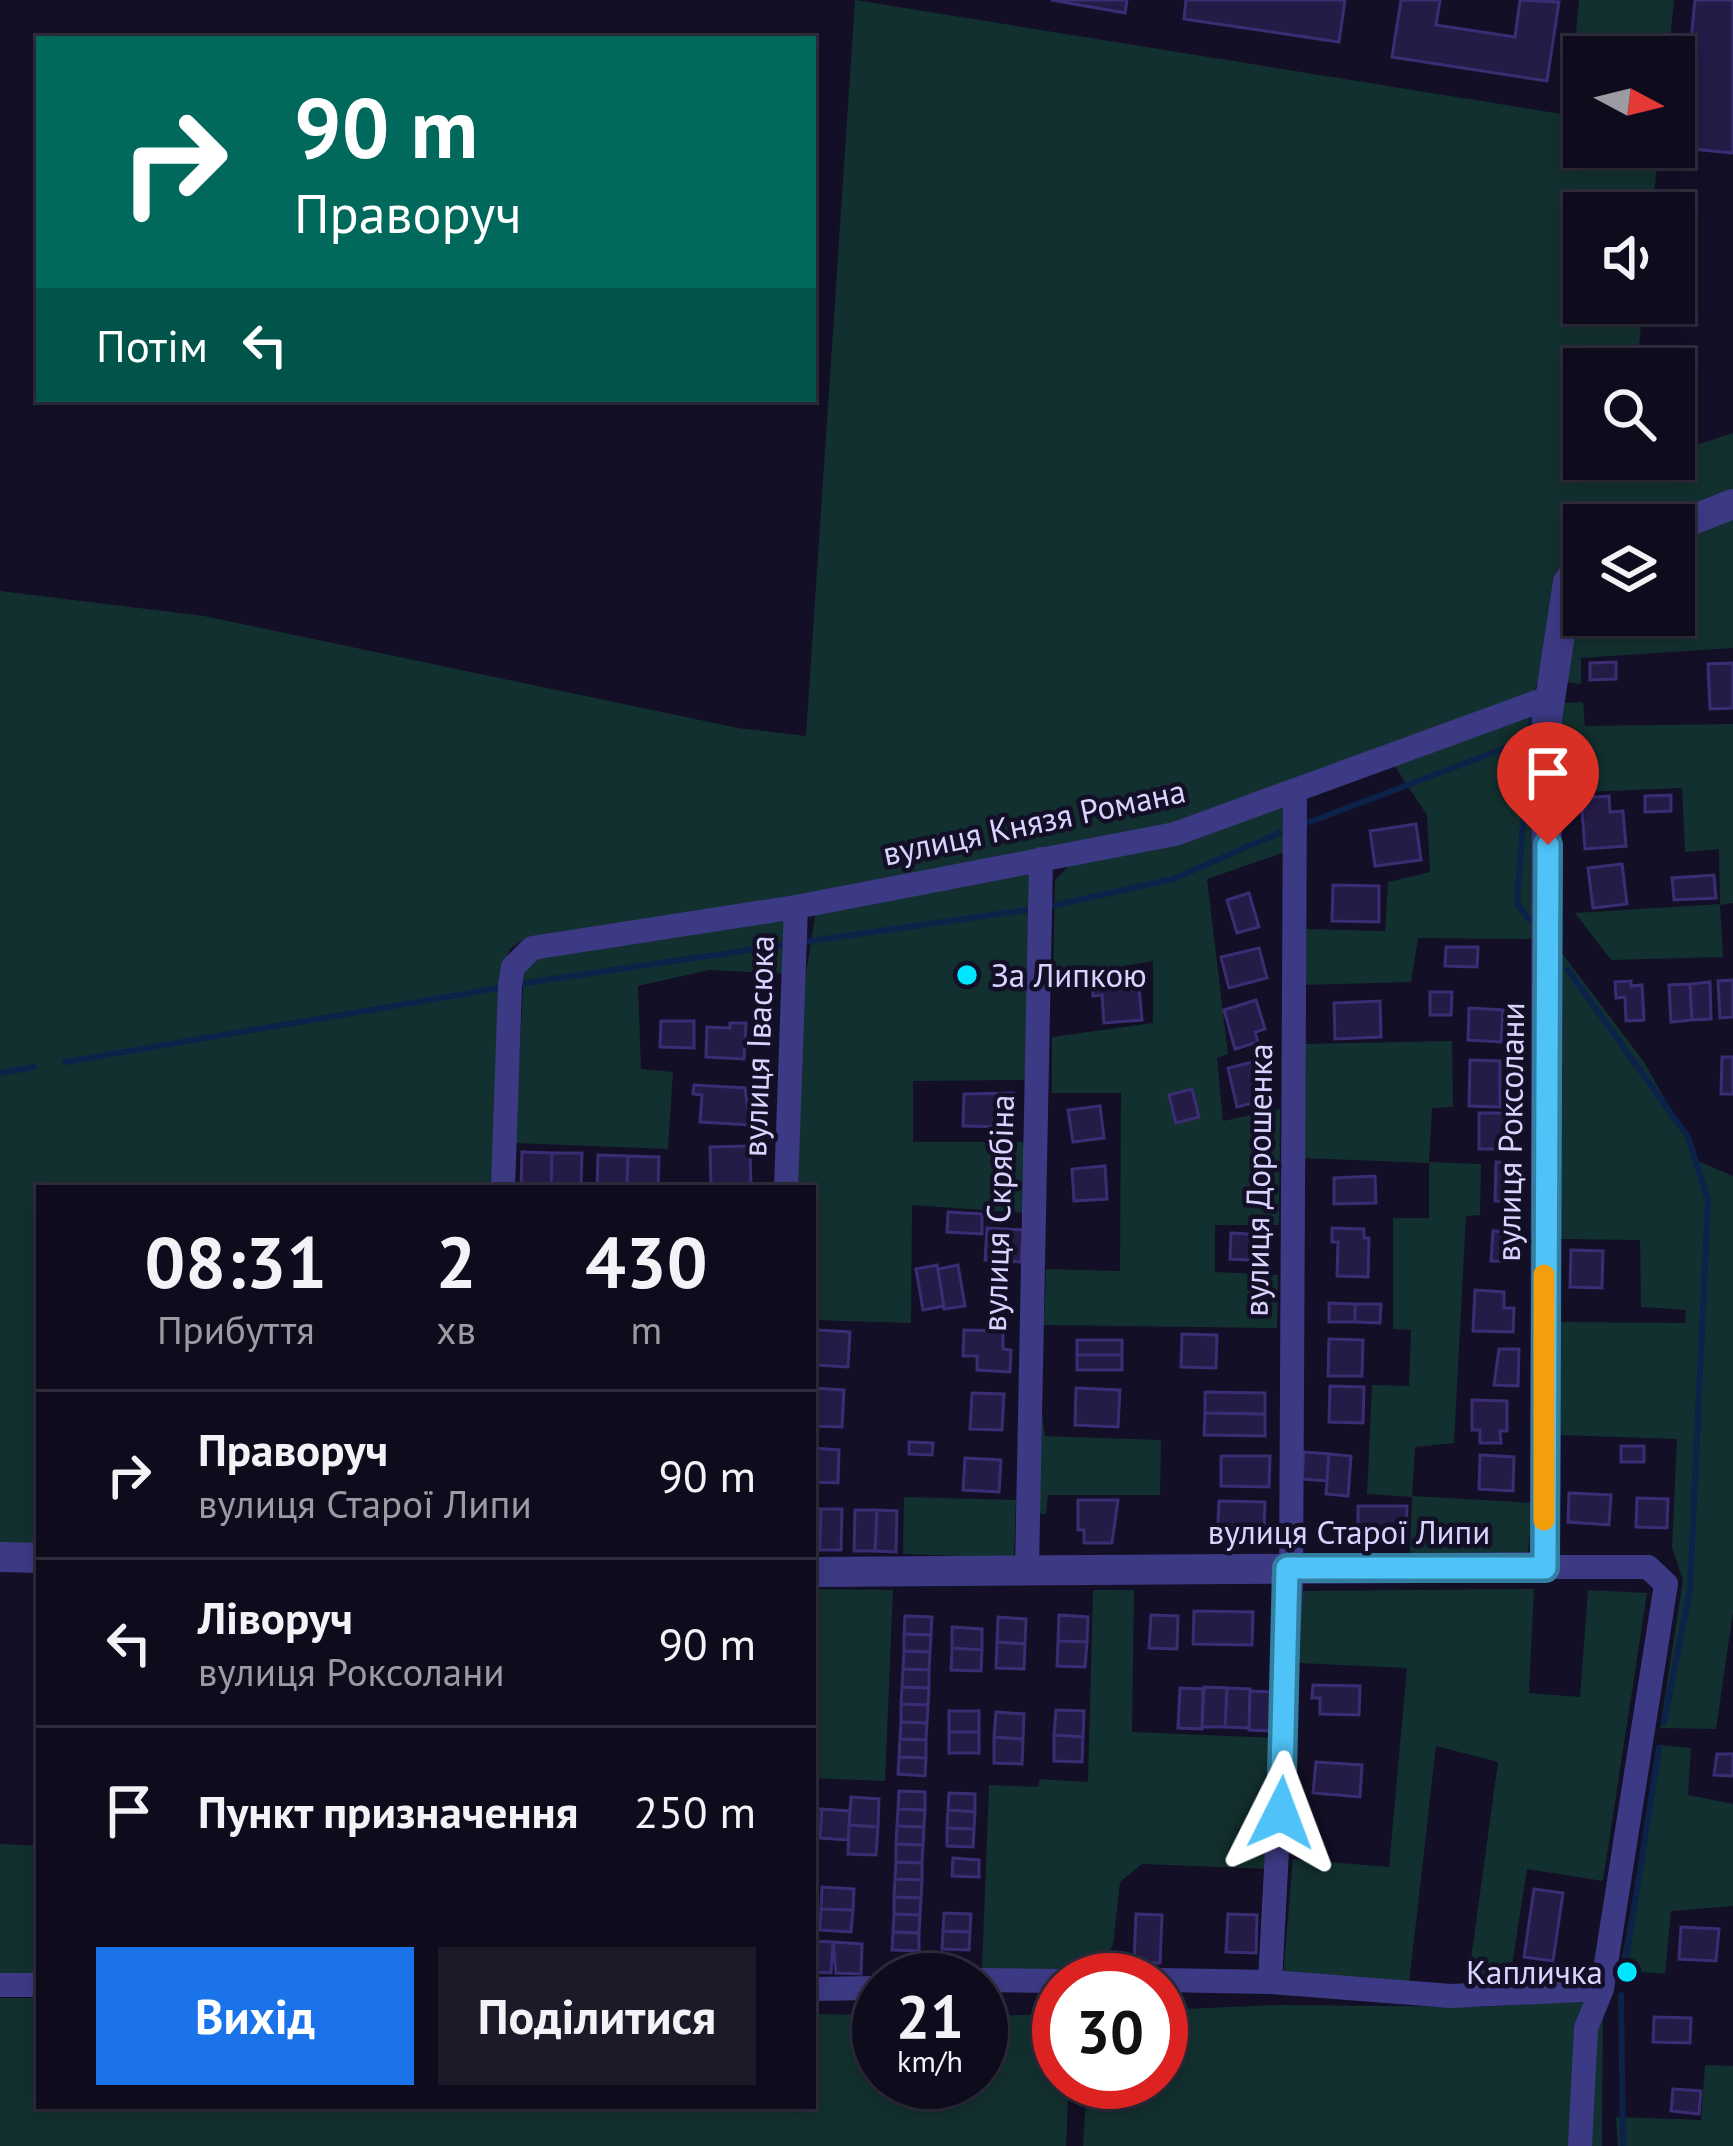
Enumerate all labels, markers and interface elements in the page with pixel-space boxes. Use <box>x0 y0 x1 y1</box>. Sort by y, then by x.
north arrow <box>1563 36 1695 168</box>
map controls <box>1563 36 1695 636</box>
text: 90 m <box>294 72 478 181</box>
icon: right <box>96 84 252 240</box>
text: Праворуч <box>294 178 522 248</box>
button: sound <box>1563 192 1695 324</box>
icon: left <box>232 312 298 378</box>
text: Потім <box>96 316 208 374</box>
button: search <box>1563 348 1695 480</box>
button: layers <box>1563 504 1695 636</box>
pin <box>1497 722 1599 845</box>
icon: arrive <box>1515 740 1581 806</box>
street label: вулиця Князя Романа <box>879 768 1189 875</box>
street label: вулиця Івасюка <box>732 934 783 1158</box>
place label: За Липкою <box>991 953 1147 996</box>
marker: За Липкою <box>954 962 980 988</box>
street label: вулиця Роксолани <box>1486 1002 1533 1262</box>
street label: вулиця Дорошенка <box>1234 1043 1281 1317</box>
street label: вулиця Скрябіна <box>972 1094 1023 1332</box>
text: 08:31 <box>145 1215 327 1308</box>
text: 2 <box>436 1215 477 1308</box>
text: 430 <box>585 1215 707 1308</box>
text: Прибуття <box>157 1304 315 1355</box>
text: хв <box>436 1304 476 1355</box>
text: m <box>630 1304 662 1355</box>
text: Праворуч <box>198 1420 388 1478</box>
icon: right <box>96 1442 162 1508</box>
text: 90 m <box>658 1446 756 1504</box>
text: вулиця Старої Липи <box>198 1478 532 1529</box>
street label: вулиця Старої Липи <box>1208 1510 1490 1553</box>
text: Ліворуч <box>198 1588 353 1646</box>
icon: left <box>96 1610 162 1676</box>
text: 90 m <box>658 1614 756 1672</box>
text: вулиця Роксолани <box>198 1646 505 1697</box>
position arrow <box>1218 1750 1344 1876</box>
icon: arrive <box>96 1778 162 1844</box>
text: Пункт призначення <box>198 1782 578 1840</box>
text: 250 m <box>634 1782 756 1840</box>
button: Вихід <box>96 1947 414 2085</box>
button: Поділитися <box>438 1947 756 2085</box>
place label: Капличка <box>1466 1950 1603 1993</box>
speed limit sign: 30 <box>1032 1953 1188 2109</box>
marker: Капличка <box>1614 1959 1640 1985</box>
text: 21 <box>896 1977 964 2055</box>
text: km/h <box>897 2041 963 2080</box>

